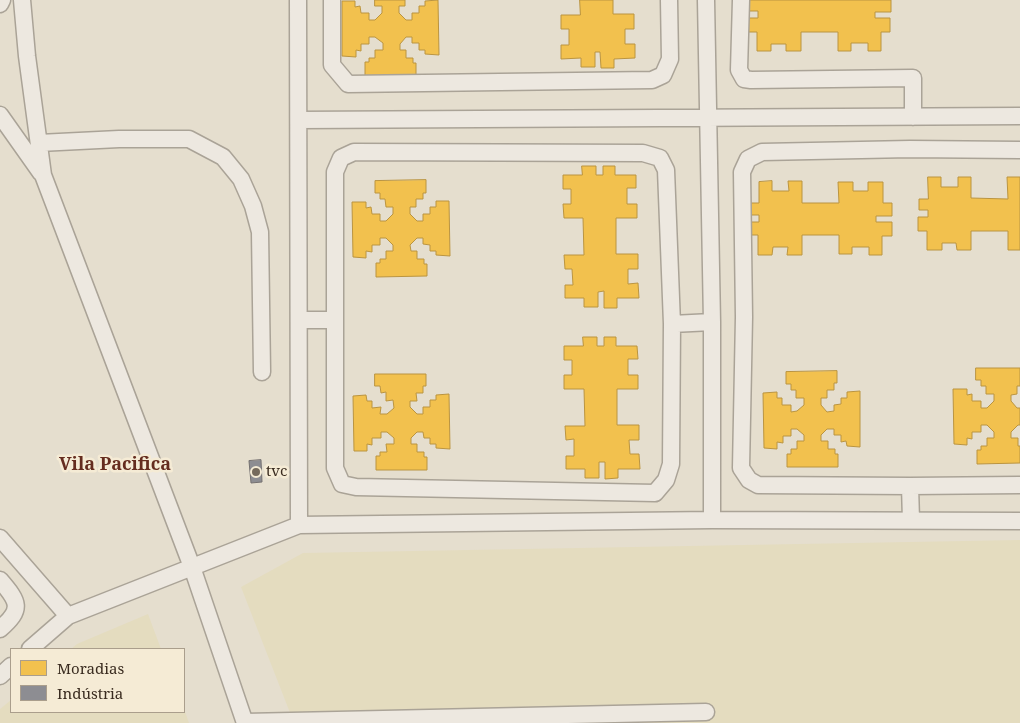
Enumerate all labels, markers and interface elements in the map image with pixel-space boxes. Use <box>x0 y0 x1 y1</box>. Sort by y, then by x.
district label: Vila Pacifica <box>59 454 171 476</box>
place label: tvc <box>266 463 287 481</box>
marker: tvc <box>250 466 262 478</box>
legend <box>10 648 185 713</box>
text: Moradias <box>57 658 124 678</box>
text: Indústria <box>57 683 123 703</box>

